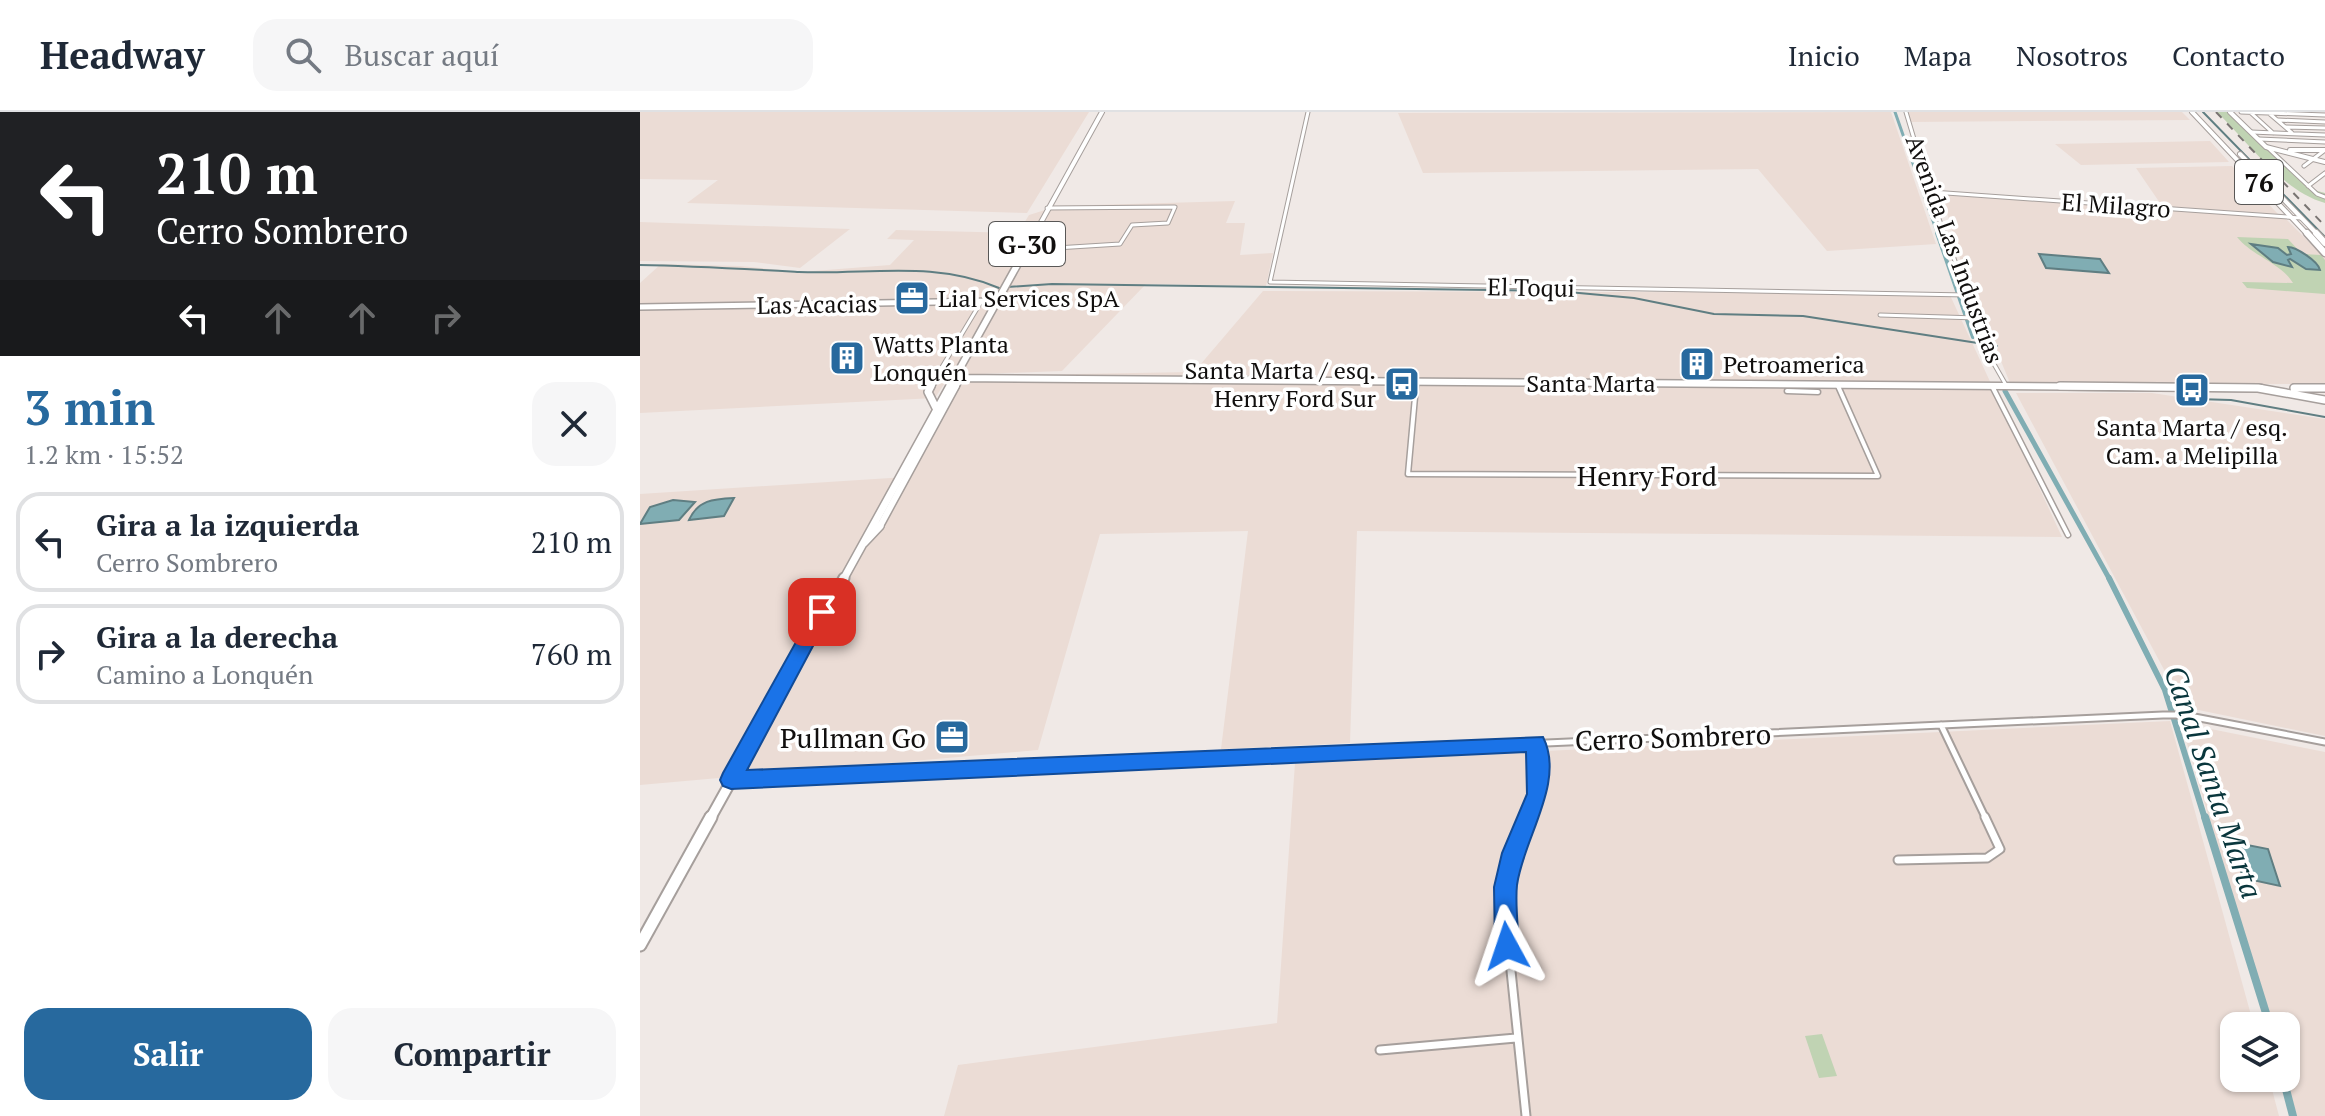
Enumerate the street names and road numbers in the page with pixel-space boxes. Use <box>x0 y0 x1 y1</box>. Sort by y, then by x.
street label: Avenida Las Industrias <box>1899 130 2011 368</box>
road number: 76 <box>2235 160 2283 204</box>
street label: El Milagro <box>2060 185 2172 225</box>
road number: G-30 <box>989 222 1065 266</box>
street label: El Toqui <box>1487 270 1575 304</box>
street label: Las Acacias <box>756 287 878 321</box>
street label: Santa Marta <box>1526 367 1656 399</box>
street label: Henry Ford <box>1577 457 1717 494</box>
street label: Cerro Sombrero <box>1574 715 1772 759</box>

